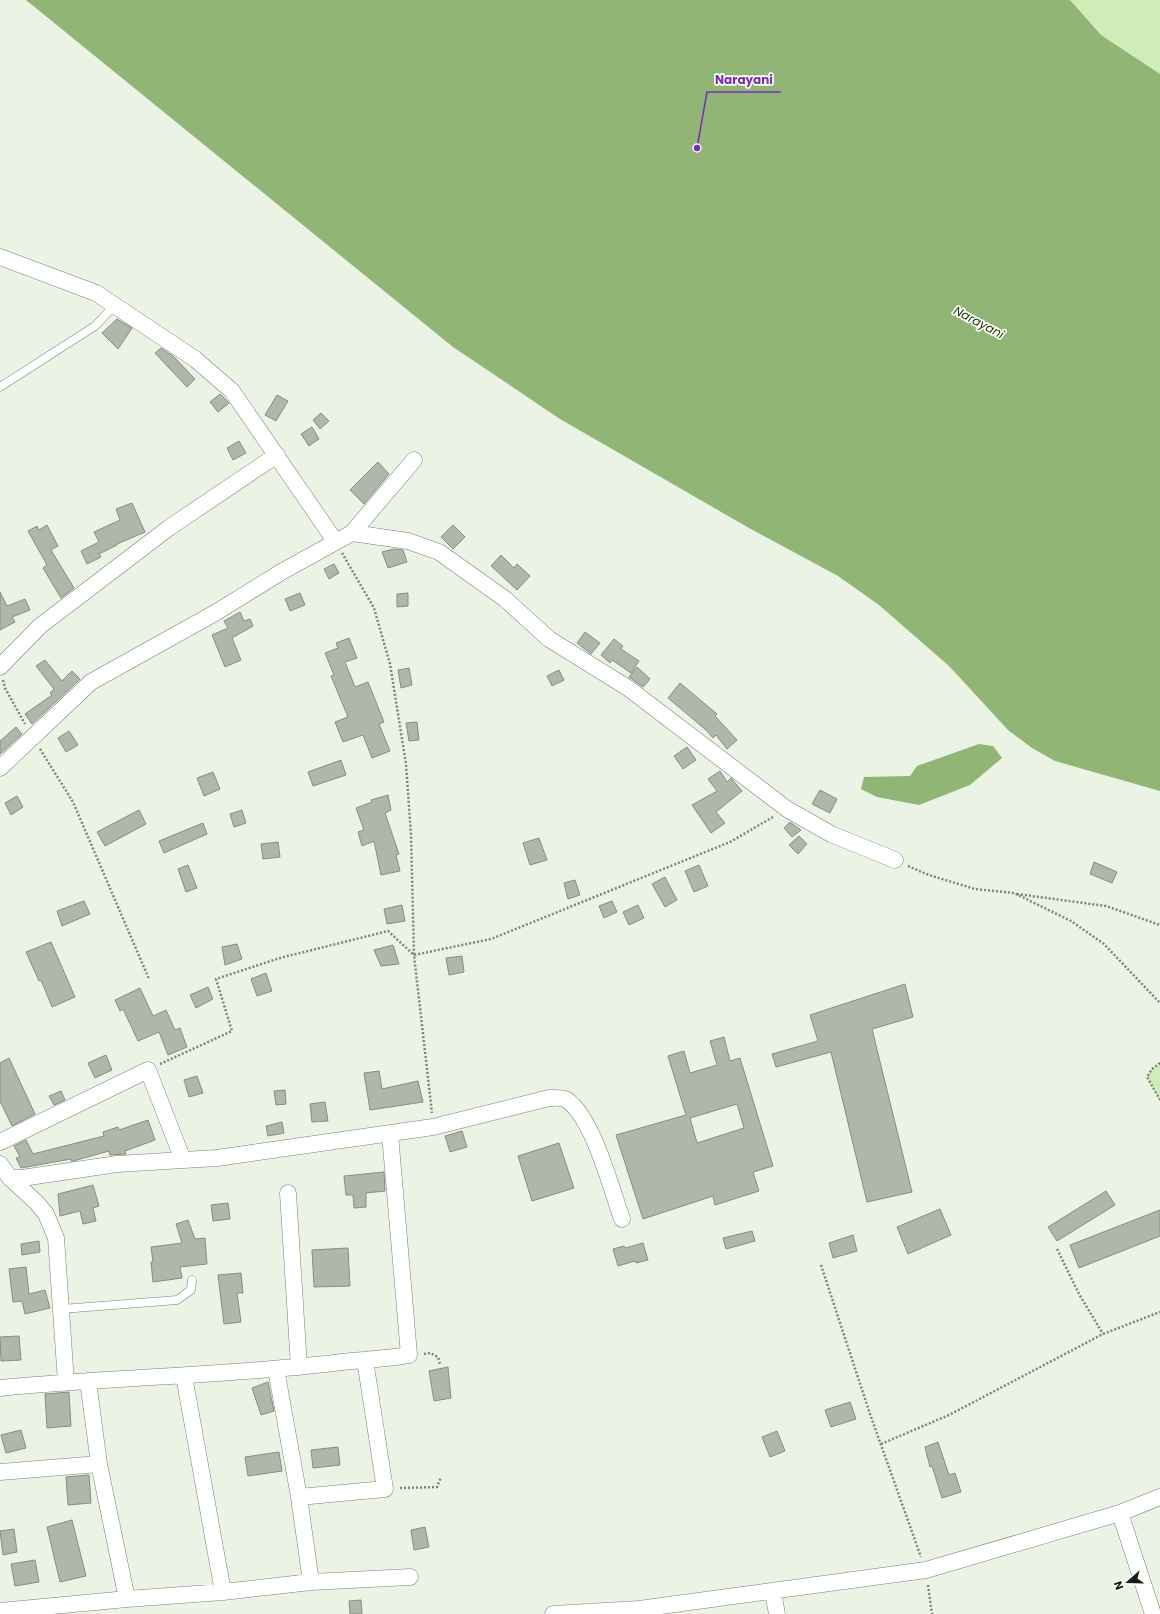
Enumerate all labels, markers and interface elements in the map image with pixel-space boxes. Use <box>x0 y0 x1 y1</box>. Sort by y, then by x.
callout: Narayani <box>707 68 781 92</box>
text: Narayani <box>715 71 773 88</box>
water label: Narayani <box>951 302 1008 343</box>
north arrow <box>1108 1562 1148 1602</box>
text: N <box>1110 1579 1128 1592</box>

